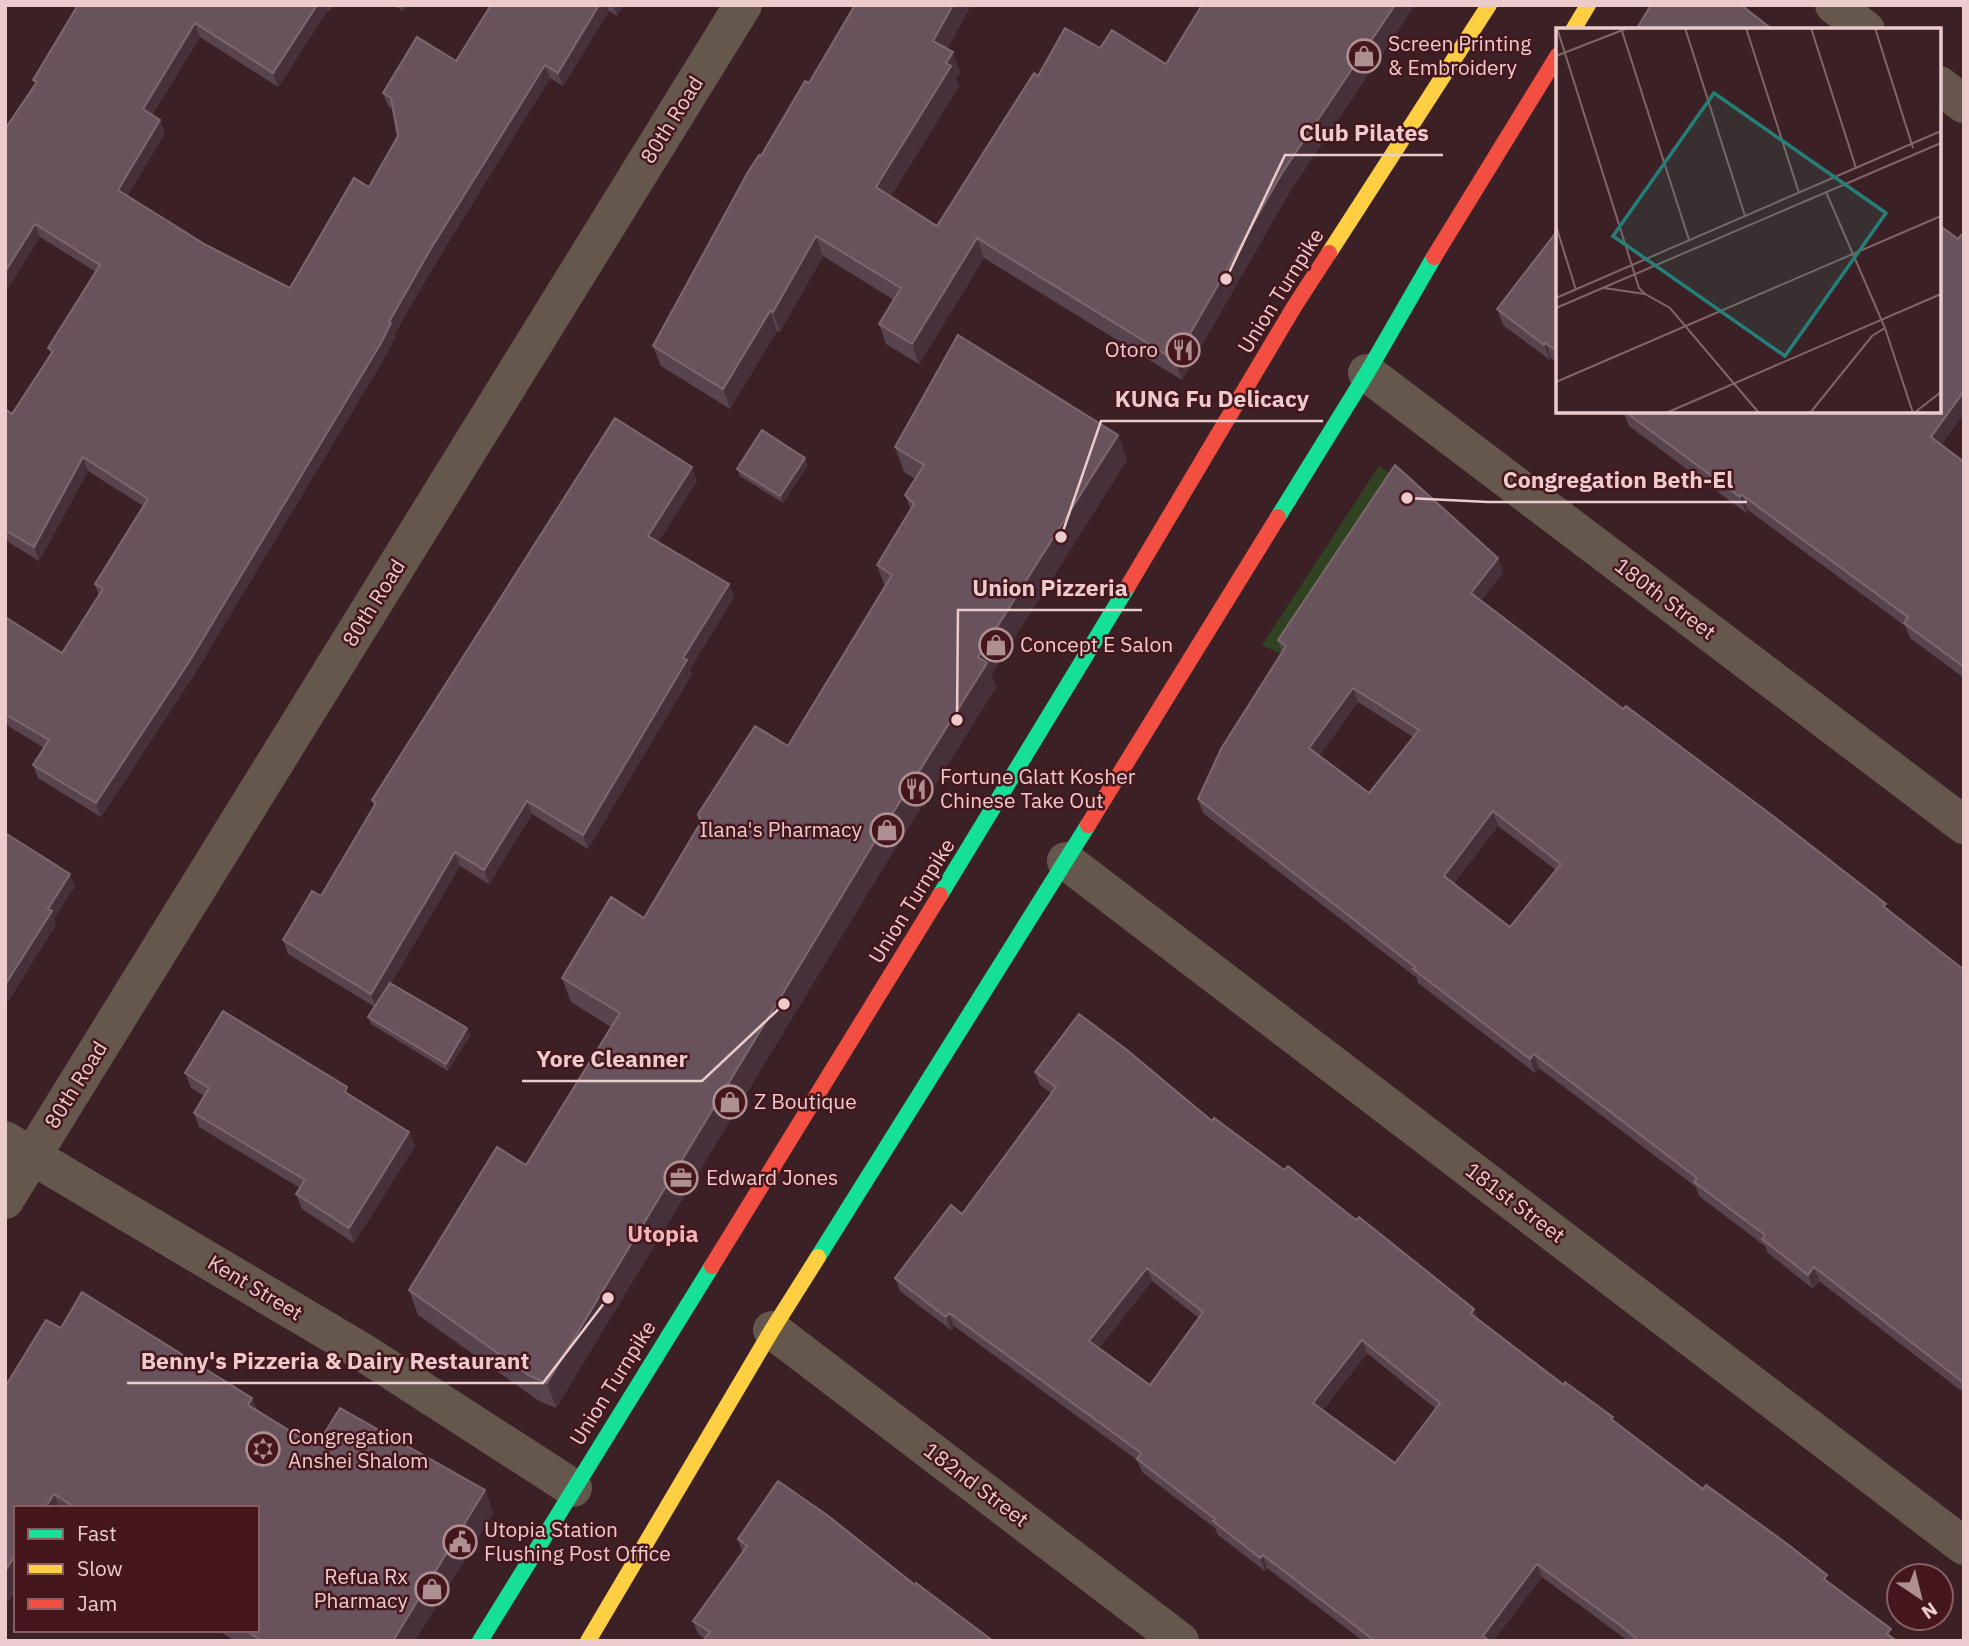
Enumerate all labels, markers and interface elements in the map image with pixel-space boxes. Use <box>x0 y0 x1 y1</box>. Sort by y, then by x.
inset map <box>1556 28 1941 413</box>
place label: Screen Printing & Embroidery <box>1388 29 1531 81</box>
shop icon: Screen Printing & Embroidery <box>1345 37 1383 75</box>
street label: 80th Road <box>633 71 709 168</box>
callout: Club Pilates <box>1285 111 1443 155</box>
text: Club Pilates <box>1299 117 1429 147</box>
street label: Union Turnpike <box>1231 223 1330 358</box>
restaurant icon: Otoro <box>1164 331 1202 369</box>
place label: Otoro <box>1105 335 1158 363</box>
callout: KUNG Fu Delicacy <box>1101 377 1323 421</box>
text: KUNG Fu Delicacy <box>1115 383 1310 413</box>
callout: Congregation Beth-El <box>1488 458 1747 502</box>
text: Congregation Beth-El <box>1503 464 1733 494</box>
street label: 180th Street <box>1609 551 1722 645</box>
street label: 80th Road <box>335 554 411 651</box>
callout: Union Pizzeria <box>958 566 1142 610</box>
text: Union Pizzeria <box>972 572 1128 602</box>
shop icon: Concept E Salon <box>977 626 1015 664</box>
place label: Concept E Salon <box>1020 630 1173 658</box>
place label: Fortune Glatt Kosher Chinese Take Out <box>940 762 1136 814</box>
restaurant icon: Fortune Glatt Kosher Chinese Take Out <box>897 770 935 808</box>
shop icon: Ilana's Pharmacy <box>868 811 906 849</box>
place label: Ilana's Pharmacy <box>699 815 863 843</box>
street label: Union Turnpike <box>862 833 961 968</box>
street label: 80th Road <box>37 1036 113 1133</box>
callout: Yore Cleanner <box>522 1037 702 1081</box>
text: Yore Cleanner <box>536 1043 688 1073</box>
shop icon: Z Boutique <box>711 1083 749 1121</box>
place label: Z Boutique <box>754 1087 857 1115</box>
street label: 181st Street <box>1460 1156 1571 1249</box>
office icon: Edward Jones <box>662 1159 700 1197</box>
place label: Edward Jones <box>706 1163 838 1191</box>
district label: Utopia <box>627 1218 699 1248</box>
street label: Kent Street <box>203 1248 308 1326</box>
street label: Union Turnpike <box>563 1315 662 1450</box>
callout: Benny's Pizzeria & Dairy Restaurant <box>127 1339 543 1383</box>
text: Benny's Pizzeria & Dairy Restaurant <box>141 1345 529 1375</box>
place label: Congregation Anshei Shalom <box>288 1422 428 1474</box>
synagogue icon: Congregation Anshei Shalom <box>244 1430 282 1468</box>
street label: 182nd Street <box>918 1436 1035 1533</box>
legend <box>14 1506 259 1632</box>
place label: Utopia Station Flushing Post Office <box>484 1515 671 1567</box>
text: Fast <box>77 1519 117 1547</box>
public building icon: Utopia Station Flushing Post Office <box>441 1523 479 1561</box>
text: Slow <box>77 1554 123 1582</box>
place label: Refua Rx Pharmacy <box>314 1562 409 1614</box>
north arrow <box>1885 1562 1955 1632</box>
shop icon: Refua Rx Pharmacy <box>413 1570 451 1608</box>
text: Jam <box>77 1589 117 1617</box>
text: N <box>1917 1597 1942 1625</box>

